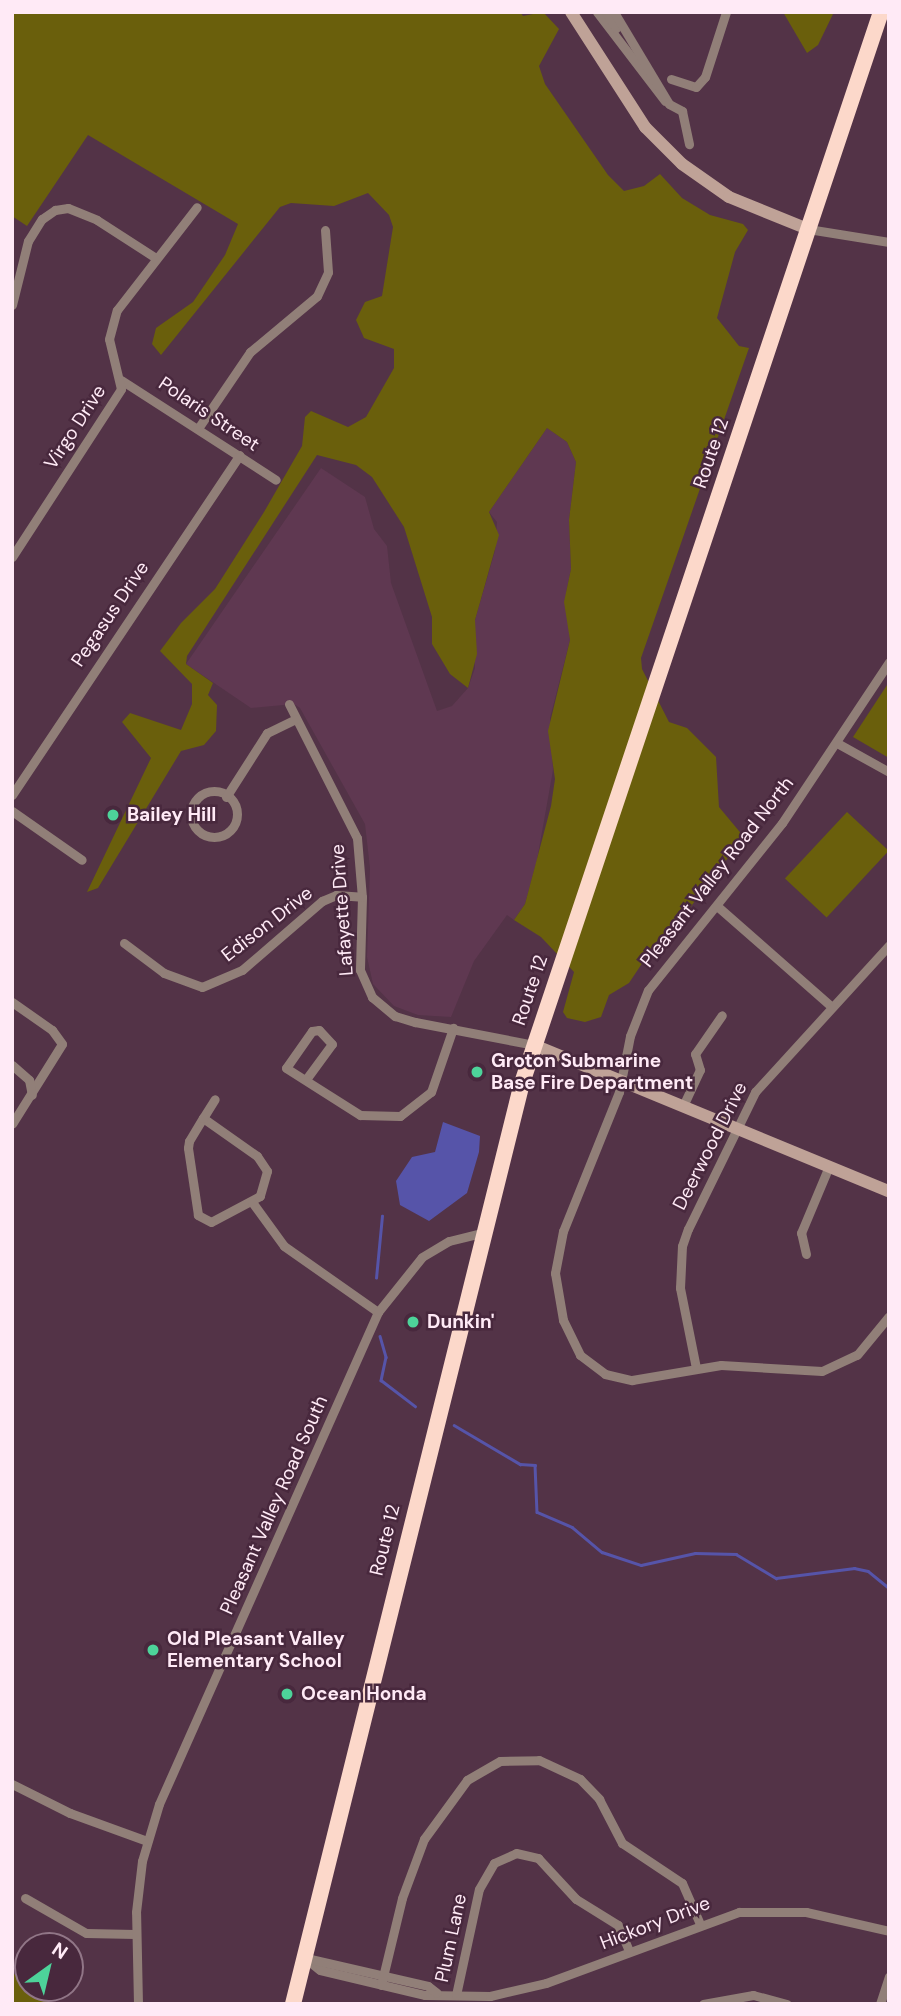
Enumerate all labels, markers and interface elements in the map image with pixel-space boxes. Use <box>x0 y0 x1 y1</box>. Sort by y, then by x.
street label: Polaris Street <box>154 372 264 456</box>
street label: Virgo Drive <box>39 381 111 473</box>
street label: Route 12 <box>688 415 734 491</box>
street label: Pegasus Drive <box>66 557 154 671</box>
street label: Pleasant Valley Road North <box>636 772 798 972</box>
place label: Bailey Hill <box>127 804 216 826</box>
marker: Bailey Hill <box>105 807 121 823</box>
street label: Lafayette Drive <box>326 843 358 977</box>
street label: Edison Drive <box>217 881 317 967</box>
street label: Route 12 <box>507 952 553 1028</box>
place label: Groton Submarine Base Fire Department <box>491 1050 693 1094</box>
marker: Groton Submarine Base Fire Department <box>469 1064 485 1080</box>
street label: Deerwood Drive <box>668 1078 752 1214</box>
place label: Dunkin' <box>427 1311 495 1333</box>
marker: Dunkin' <box>405 1314 421 1330</box>
street label: Pleasant Valley Road South <box>215 1392 333 1618</box>
street label: Route 12 <box>365 1502 405 1578</box>
place label: Old Pleasant Valley Elementary School <box>167 1628 345 1672</box>
marker: Old Pleasant Valley Elementary School <box>145 1642 161 1658</box>
place label: Ocean Honda <box>301 1683 427 1705</box>
marker: Ocean Honda <box>279 1686 295 1702</box>
street label: Plum Lane <box>430 1892 472 1984</box>
street label: Hickory Drive <box>597 1892 713 1954</box>
north arrow <box>14 1932 84 2002</box>
text: N <box>47 1937 73 1965</box>

